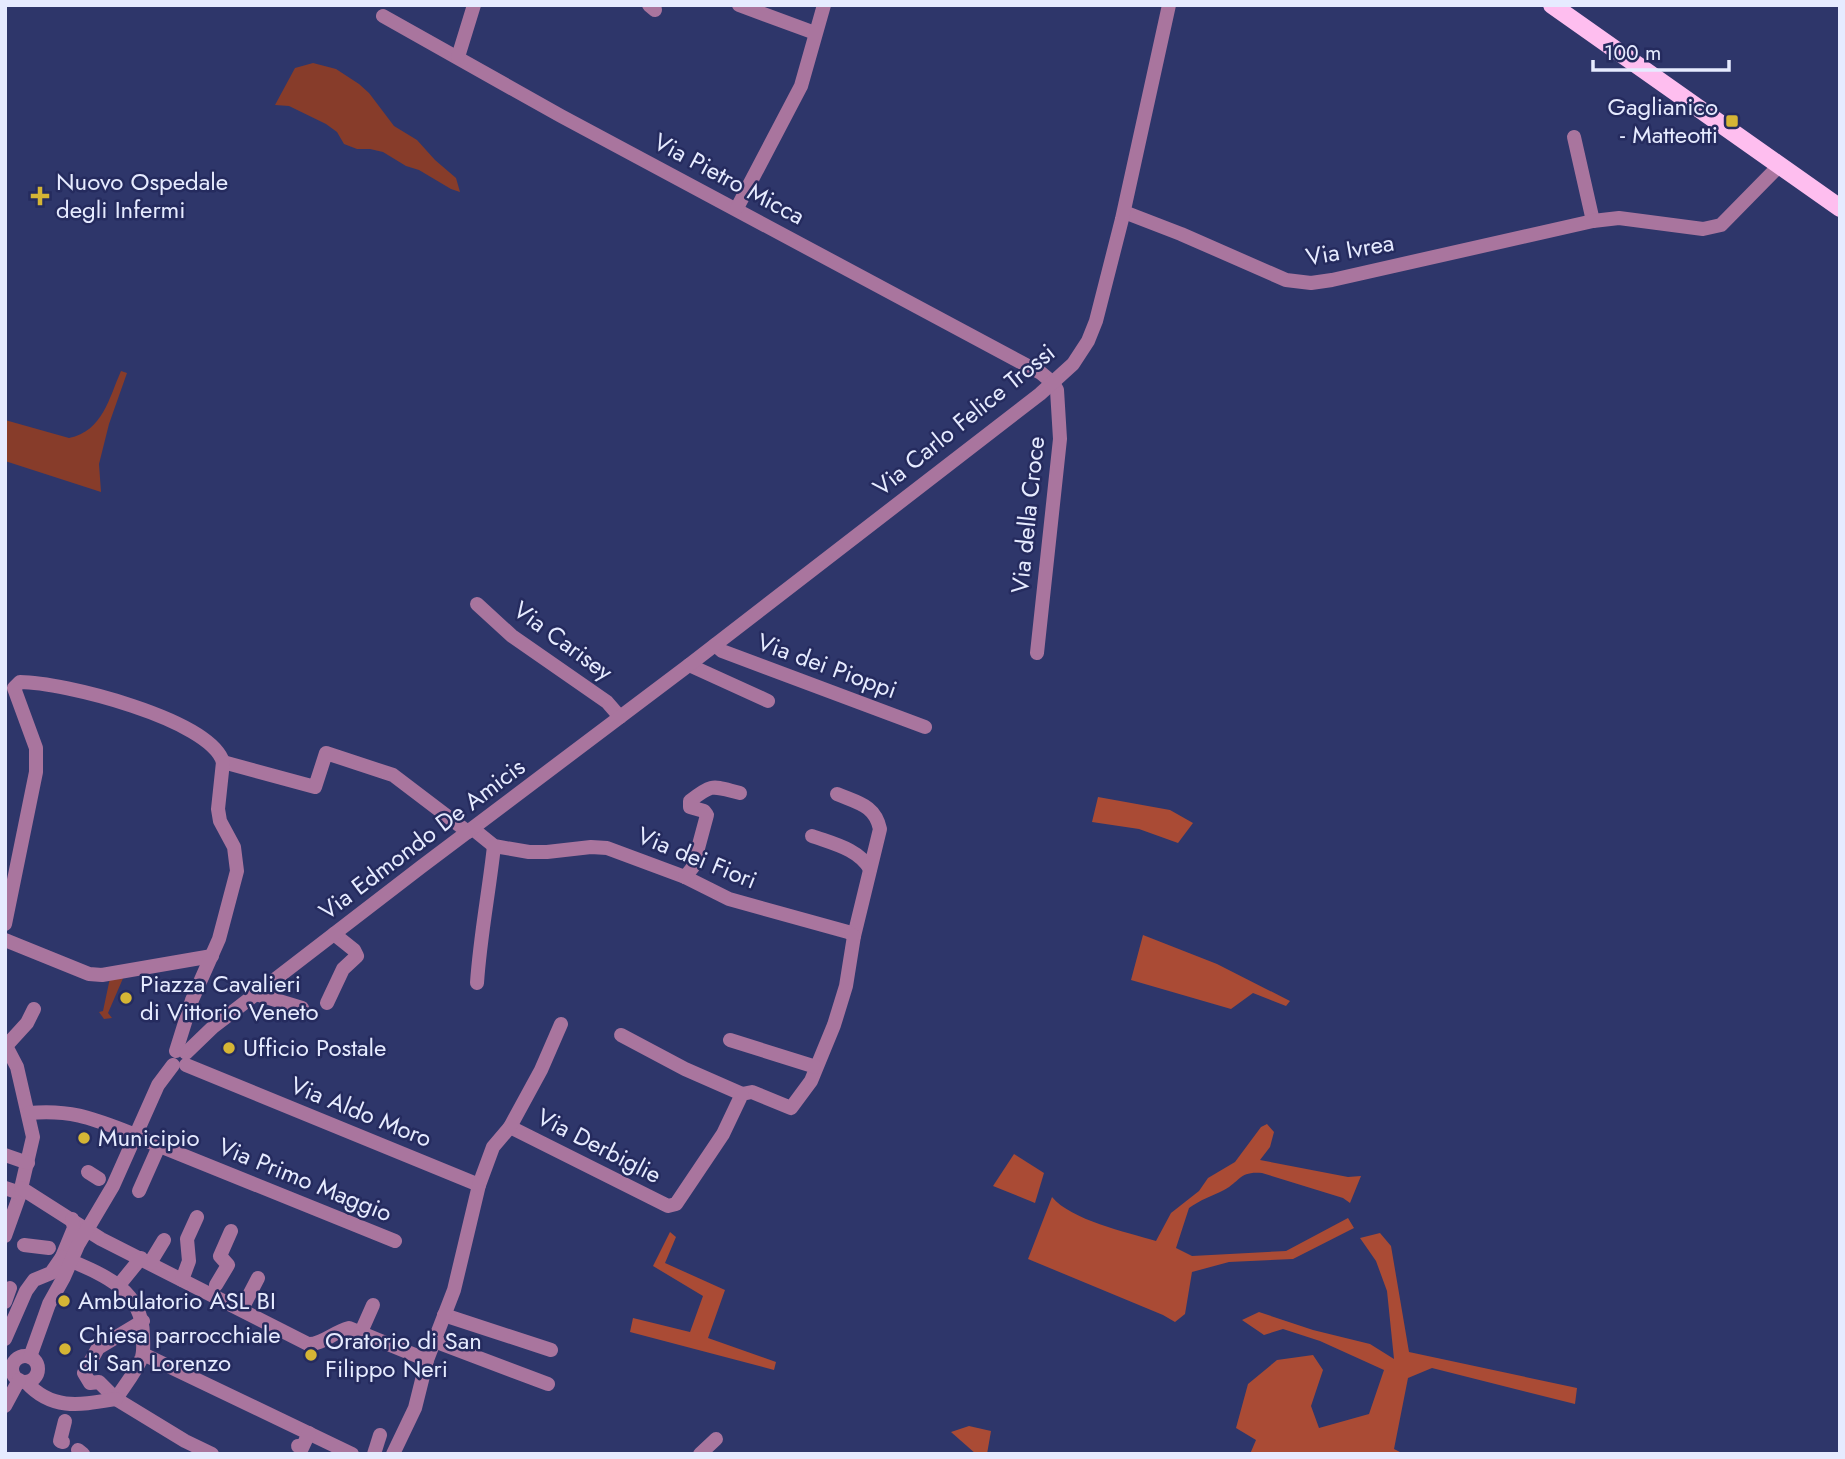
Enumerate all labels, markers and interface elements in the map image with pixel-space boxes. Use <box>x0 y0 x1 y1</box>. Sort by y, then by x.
scale bar <box>1593 28 1730 72</box>
text: 100 m <box>1604 38 1661 68</box>
place label: Gaglianico - Matteotti <box>1607 89 1718 152</box>
marker: Gaglianico - Matteotti <box>1724 113 1740 129</box>
street label: Via Pietro Micca <box>647 124 811 233</box>
place label: Nuovo Ospedale degli Infermi <box>56 164 228 227</box>
marker: Nuovo Ospedale degli Infermi <box>30 186 50 206</box>
street label: Via Ivrea <box>1303 225 1397 274</box>
street label: Via Carlo Felice Trossi <box>865 335 1062 504</box>
street label: Via della Croce <box>1002 435 1053 595</box>
street label: Via Carisey <box>506 592 621 689</box>
street label: Via dei Pioppi <box>752 624 902 707</box>
street label: Via Edmondo De Amicis <box>311 749 532 928</box>
street label: Via dei Fiori <box>632 818 762 897</box>
place label: Piazza Cavalieri di Vittorio Veneto <box>140 966 319 1029</box>
marker: Piazza Cavalieri di Vittorio Veneto <box>118 990 134 1006</box>
place label: Ufficio Postale <box>243 1030 386 1065</box>
marker: Ufficio Postale <box>221 1040 237 1056</box>
street label: Via Aldo Moro <box>285 1067 437 1156</box>
street label: Via Derbiglie <box>531 1099 668 1192</box>
place label: Municipio <box>98 1120 200 1155</box>
street label: Via Primo Maggio <box>213 1129 397 1230</box>
marker: Municipio <box>76 1130 92 1146</box>
place label: Ambulatorio ASL BI <box>78 1283 276 1318</box>
marker: Ambulatorio ASL BI <box>56 1293 72 1309</box>
place label: Chiesa parrocchiale di San Lorenzo <box>79 1317 281 1380</box>
place label: Oratorio di San Filippo Neri <box>325 1323 482 1386</box>
marker: Chiesa parrocchiale di San Lorenzo <box>57 1341 73 1357</box>
marker: Oratorio di San Filippo Neri <box>303 1347 319 1363</box>

